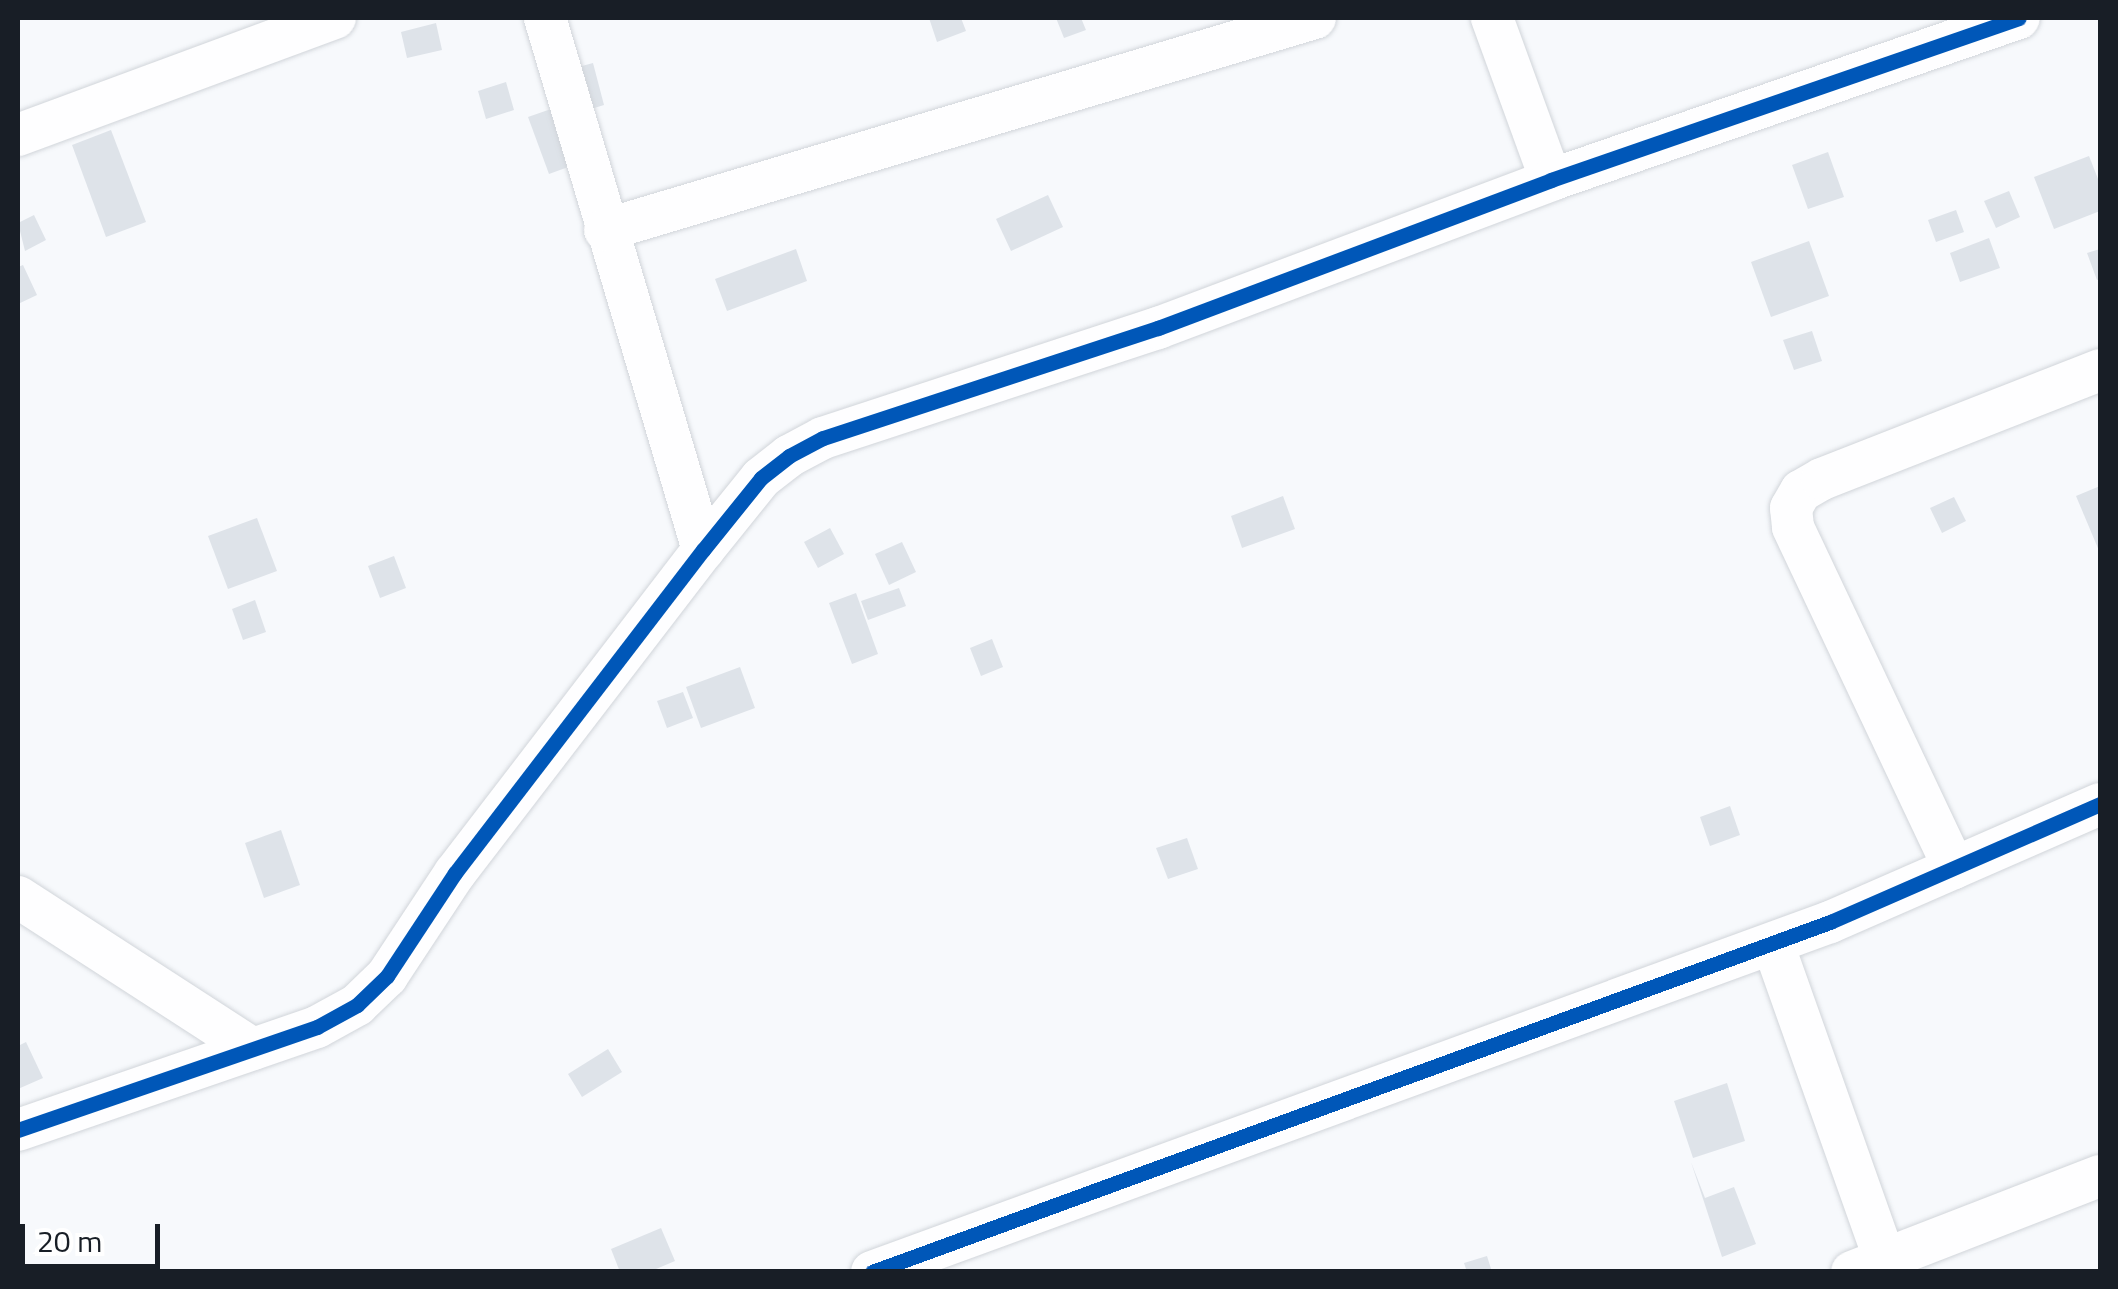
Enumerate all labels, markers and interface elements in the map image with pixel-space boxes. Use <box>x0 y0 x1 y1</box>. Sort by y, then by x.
scale bar <box>25 1204 165 1266</box>
text: 20 m <box>37 1218 102 1264</box>

